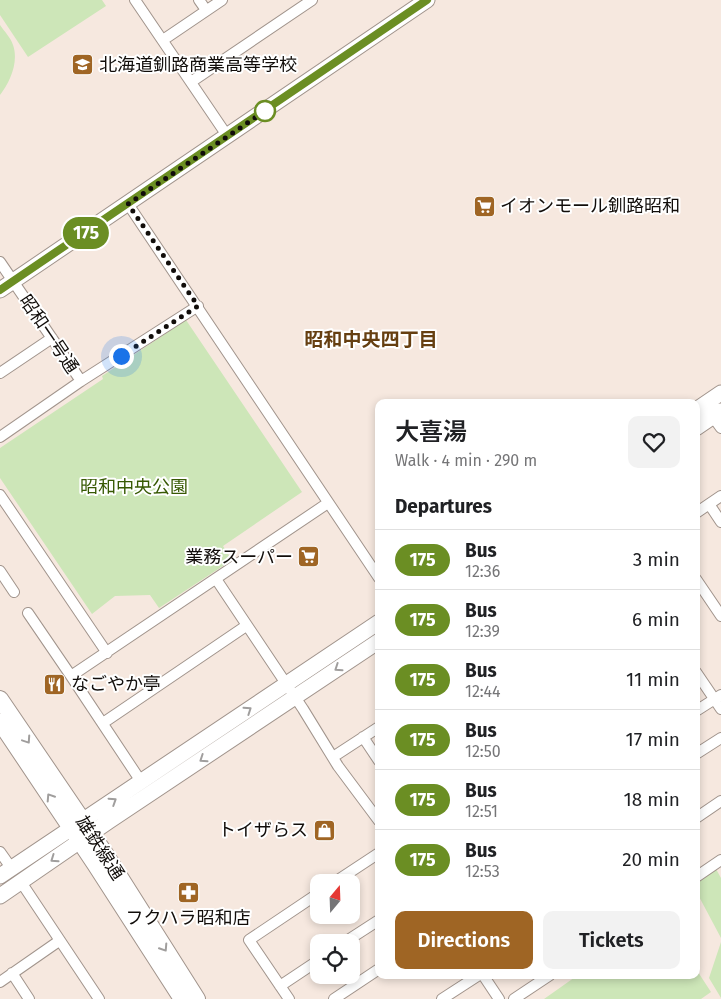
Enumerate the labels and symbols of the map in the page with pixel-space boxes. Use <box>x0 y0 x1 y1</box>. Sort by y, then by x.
school or university icon: 北海道釧路商業高等学校 <box>71 53 95 77</box>
place label: 北海道釧路商業高等学校 <box>99 54 297 76</box>
unlabelled marker <box>254 100 276 122</box>
supermarket icon: イオンモール釧路昭和 <box>472 194 496 218</box>
place label: イオンモール釧路昭和 <box>500 195 680 217</box>
line badge: 175 <box>57 217 115 249</box>
street label: 昭和一号通 <box>15 291 83 377</box>
district label: 昭和中央四丁目 <box>304 328 438 351</box>
your location <box>109 344 134 369</box>
park label: 昭和中央公園 <box>80 476 188 498</box>
supermarket icon: 業務スーパー <box>297 545 321 569</box>
place label: 業務スーパー <box>185 546 293 568</box>
one-way arrow <box>334 662 344 671</box>
restaurant icon: なごやか亭 <box>43 672 67 696</box>
place label: なごやか亭 <box>71 673 161 695</box>
one-way arrow <box>242 707 252 716</box>
one-way arrow <box>21 734 30 743</box>
one-way arrow <box>200 753 209 762</box>
one-way arrow <box>46 793 56 802</box>
one-way arrow <box>108 798 117 807</box>
street label: 雄鉄線通 <box>71 812 129 884</box>
shop icon: トイザらス <box>312 818 336 842</box>
place label: トイザらス <box>218 819 308 841</box>
one-way arrow <box>50 853 60 862</box>
north arrow <box>310 874 360 924</box>
pharmacy icon: フクハラ昭和店 <box>176 881 200 905</box>
place label: フクハラ昭和店 <box>125 907 251 929</box>
one-way arrow <box>158 943 168 952</box>

